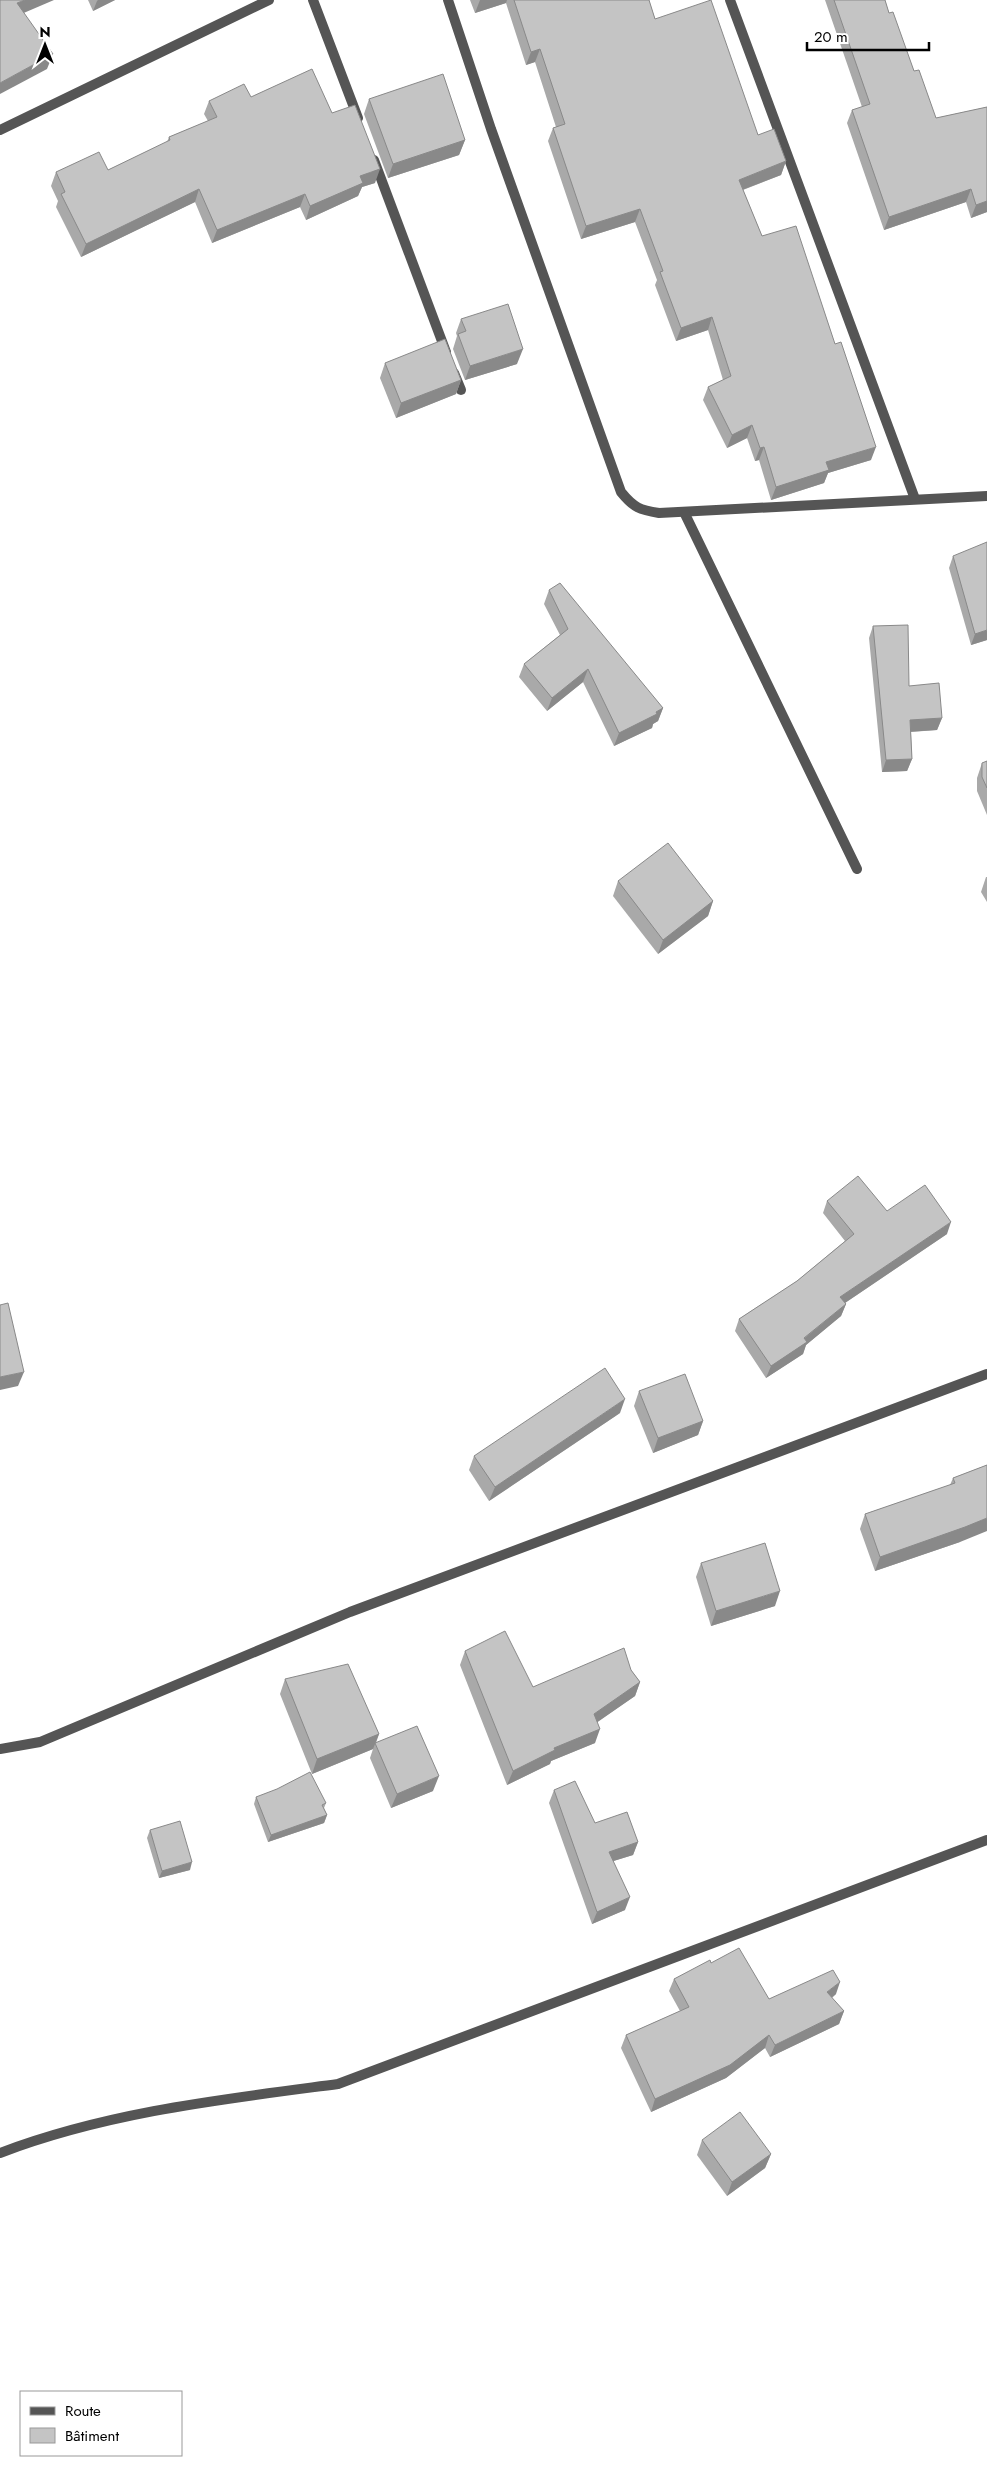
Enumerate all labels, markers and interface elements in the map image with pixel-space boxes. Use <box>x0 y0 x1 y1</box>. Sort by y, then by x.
north arrow <box>20 20 70 70</box>
scale bar <box>807 20 930 52</box>
text: N <box>39 22 51 42</box>
text: 20 m <box>814 26 848 48</box>
legend <box>20 2391 182 2456</box>
text: Route <box>65 2400 101 2422</box>
text: Bâtiment <box>65 2425 119 2447</box>

